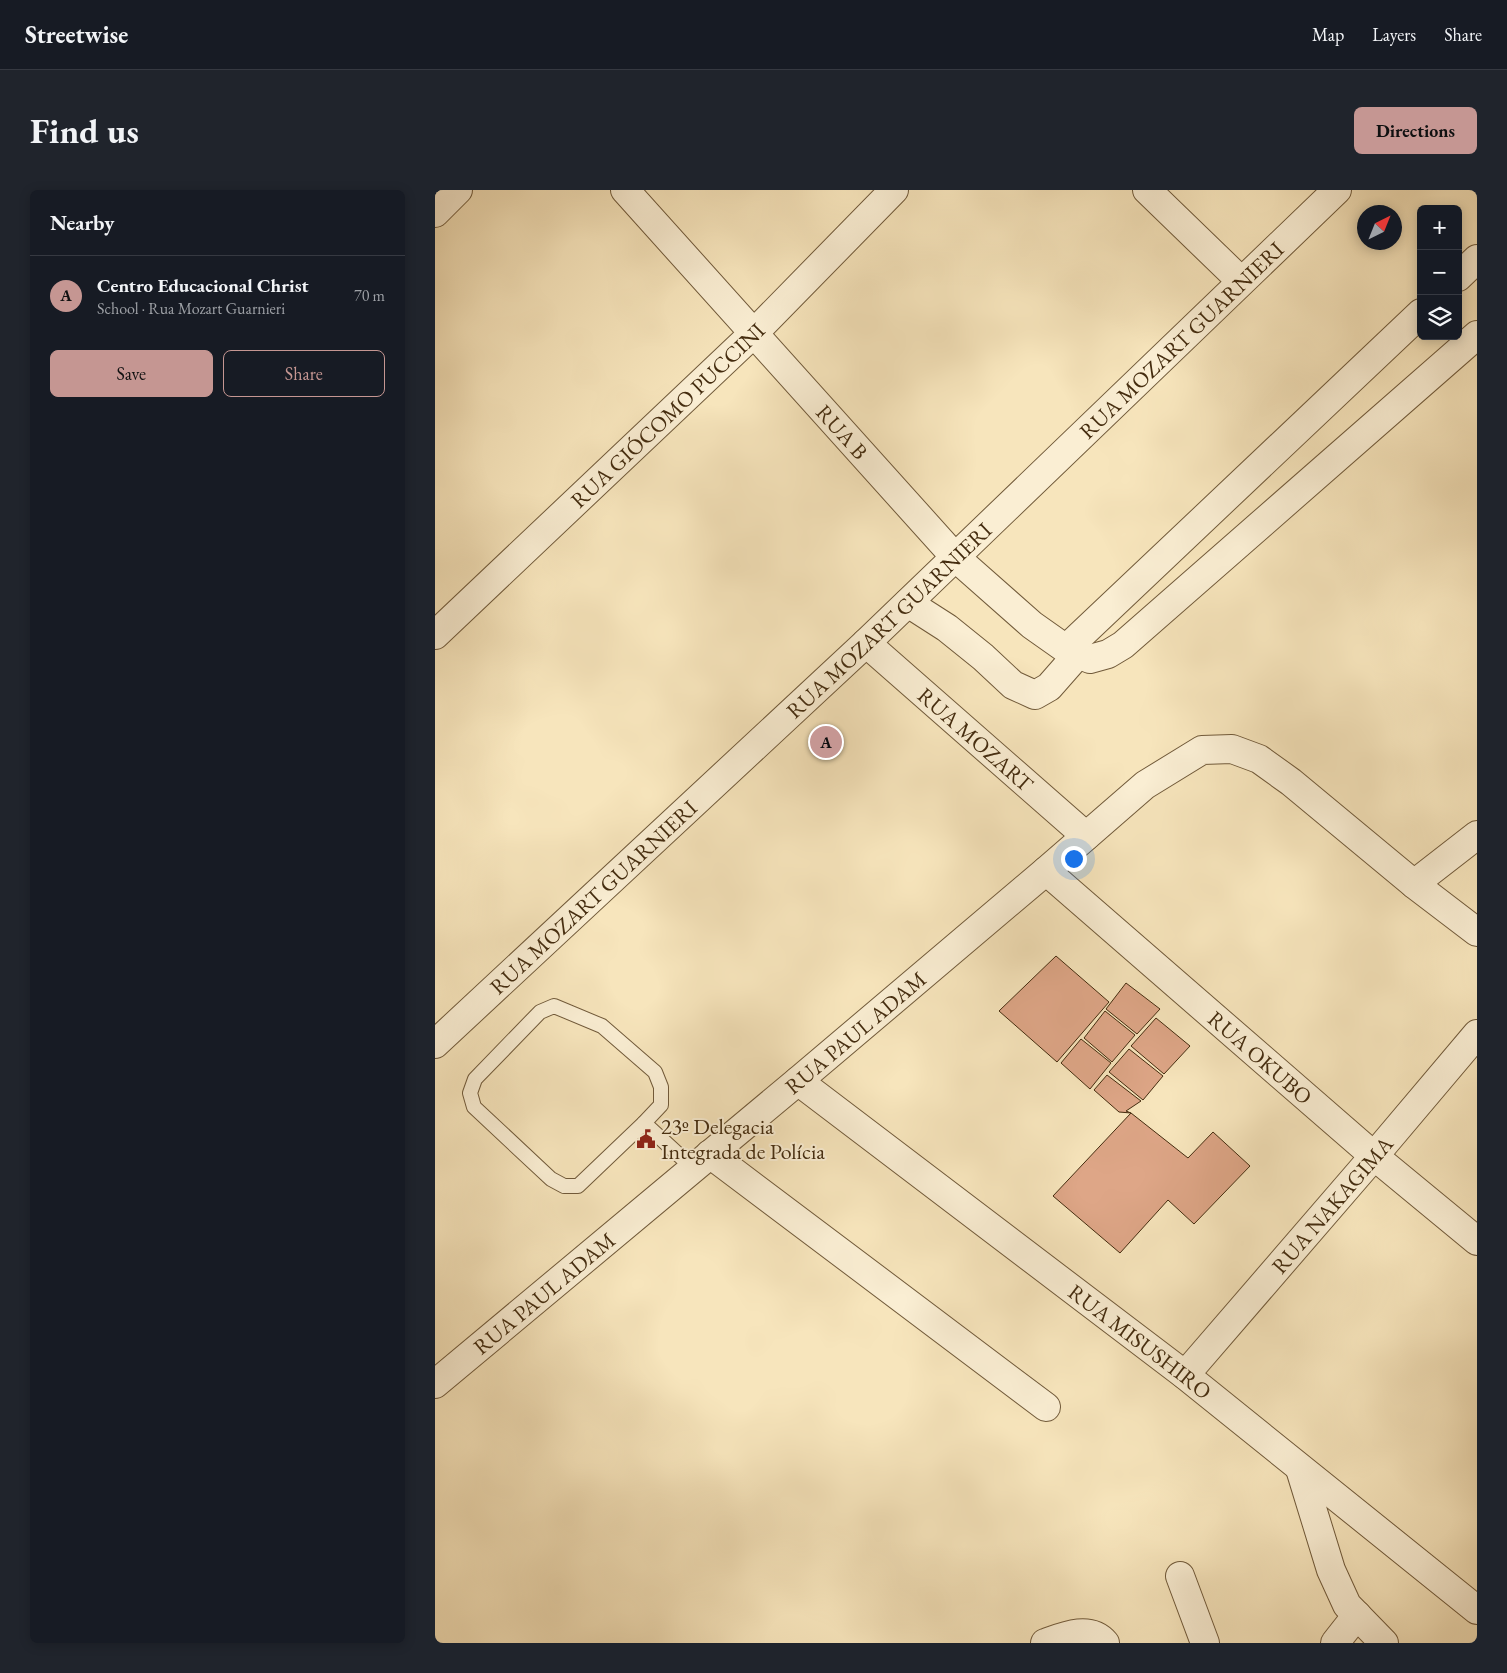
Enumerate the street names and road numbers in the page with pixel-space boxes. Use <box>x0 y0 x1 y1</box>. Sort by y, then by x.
street label: RUA MOZART GUARNIERI <box>1073 235 1290 445</box>
street label: RUA GIÓCOMO PUCCINI <box>564 316 772 514</box>
street label: RUA B <box>810 398 874 466</box>
street label: RUA MOZART GUARNIERI <box>780 515 998 725</box>
street label: RUA MOZART <box>911 681 1040 799</box>
street label: RUA MOZART GUARNIERI <box>484 793 704 1001</box>
street label: RUA PAUL ADAM <box>779 965 933 1101</box>
street label: RUA OKUBO <box>1202 1004 1318 1111</box>
street label: RUA NAKAGIMA <box>1265 1130 1400 1280</box>
street label: RUA PAUL ADAM <box>467 1226 622 1361</box>
street label: RUA MISUSHIRO <box>1062 1278 1218 1406</box>

